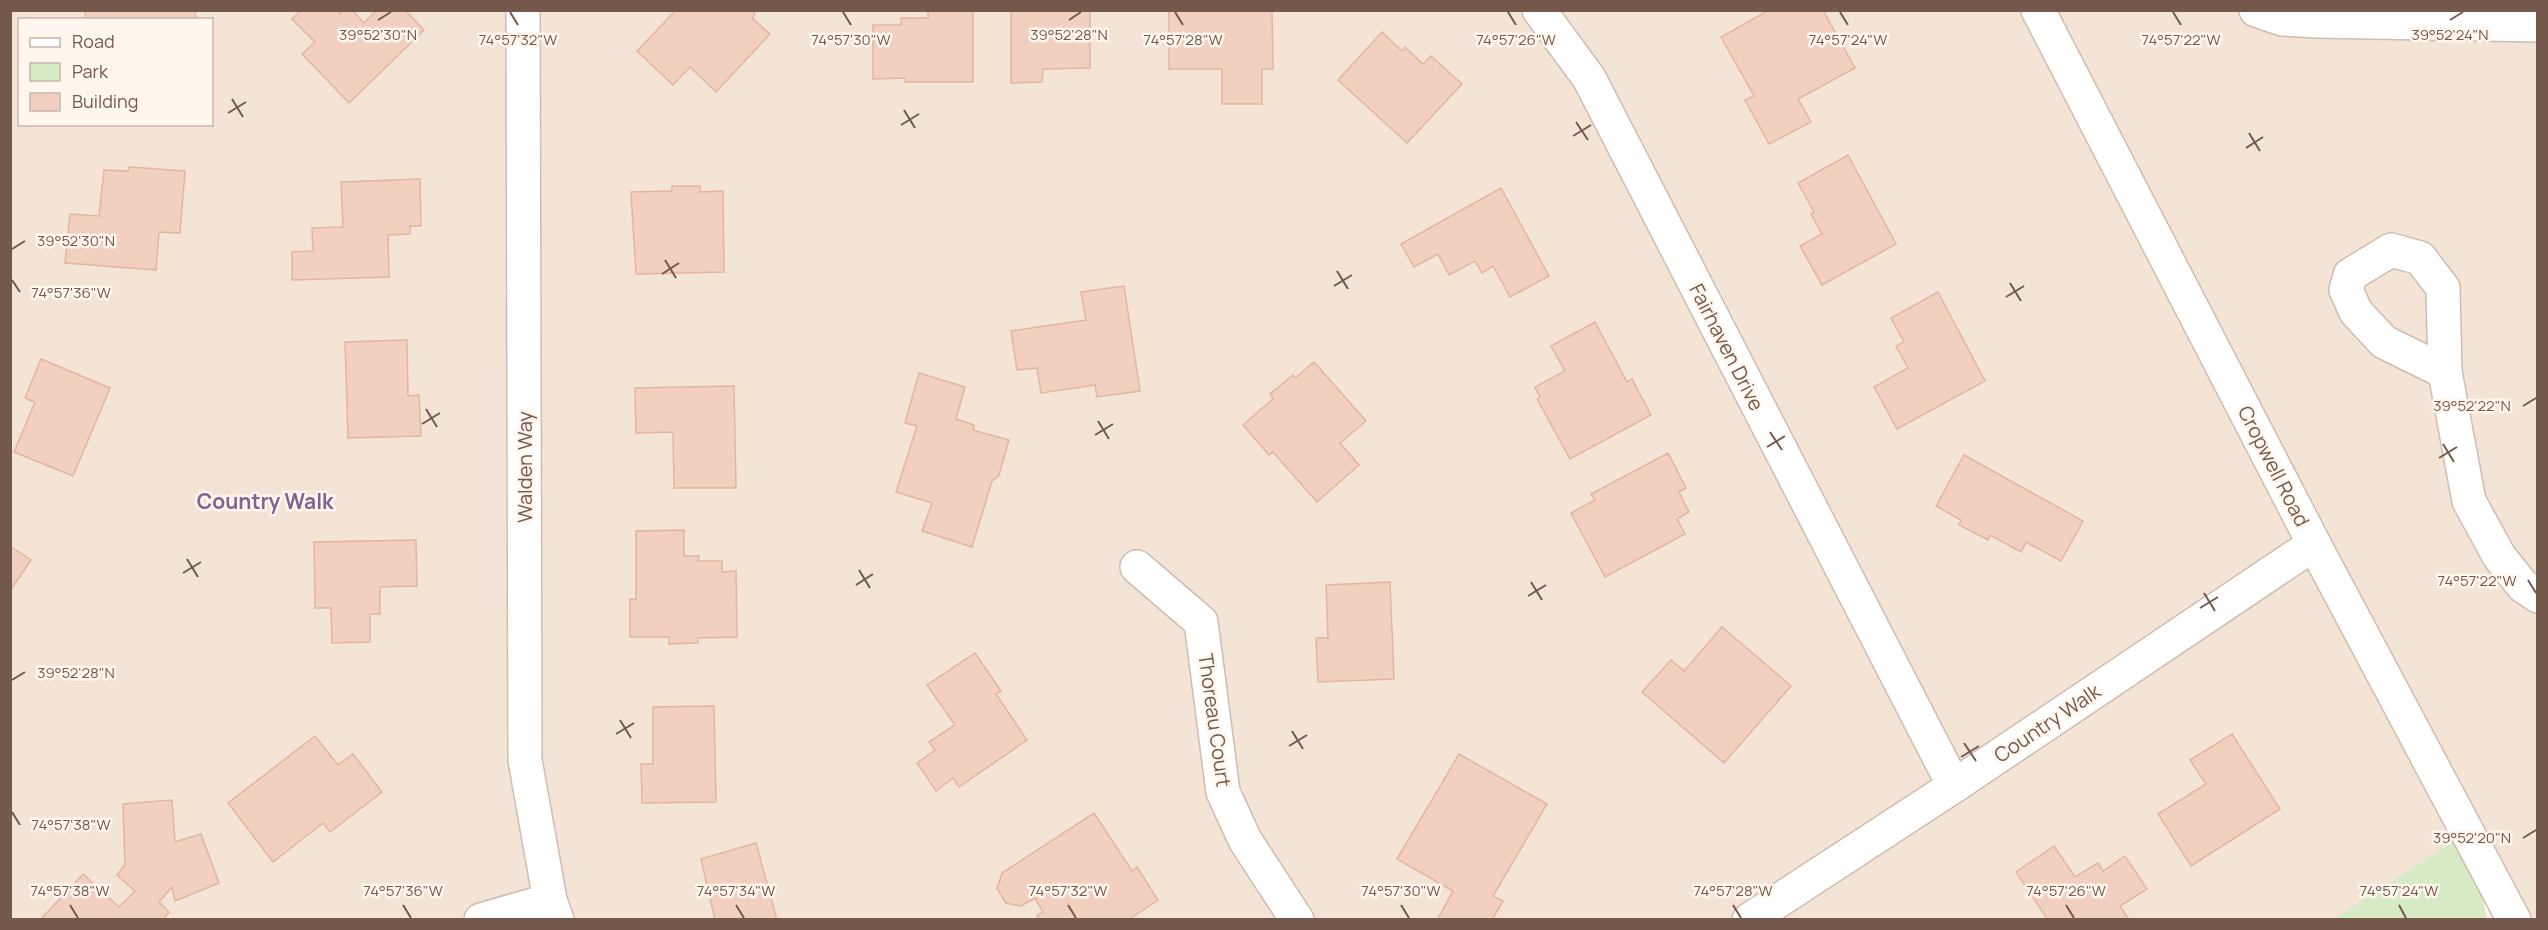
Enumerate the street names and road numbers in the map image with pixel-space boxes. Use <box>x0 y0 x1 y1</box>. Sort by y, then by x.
street label: Fairhaven Drive <box>1683 279 1771 415</box>
street label: Cropwell Road <box>2232 401 2316 531</box>
street label: Walden Way <box>511 411 538 523</box>
street label: Thoreau Court <box>1192 652 1238 788</box>
street label: Country Walk <box>1988 677 2106 769</box>

